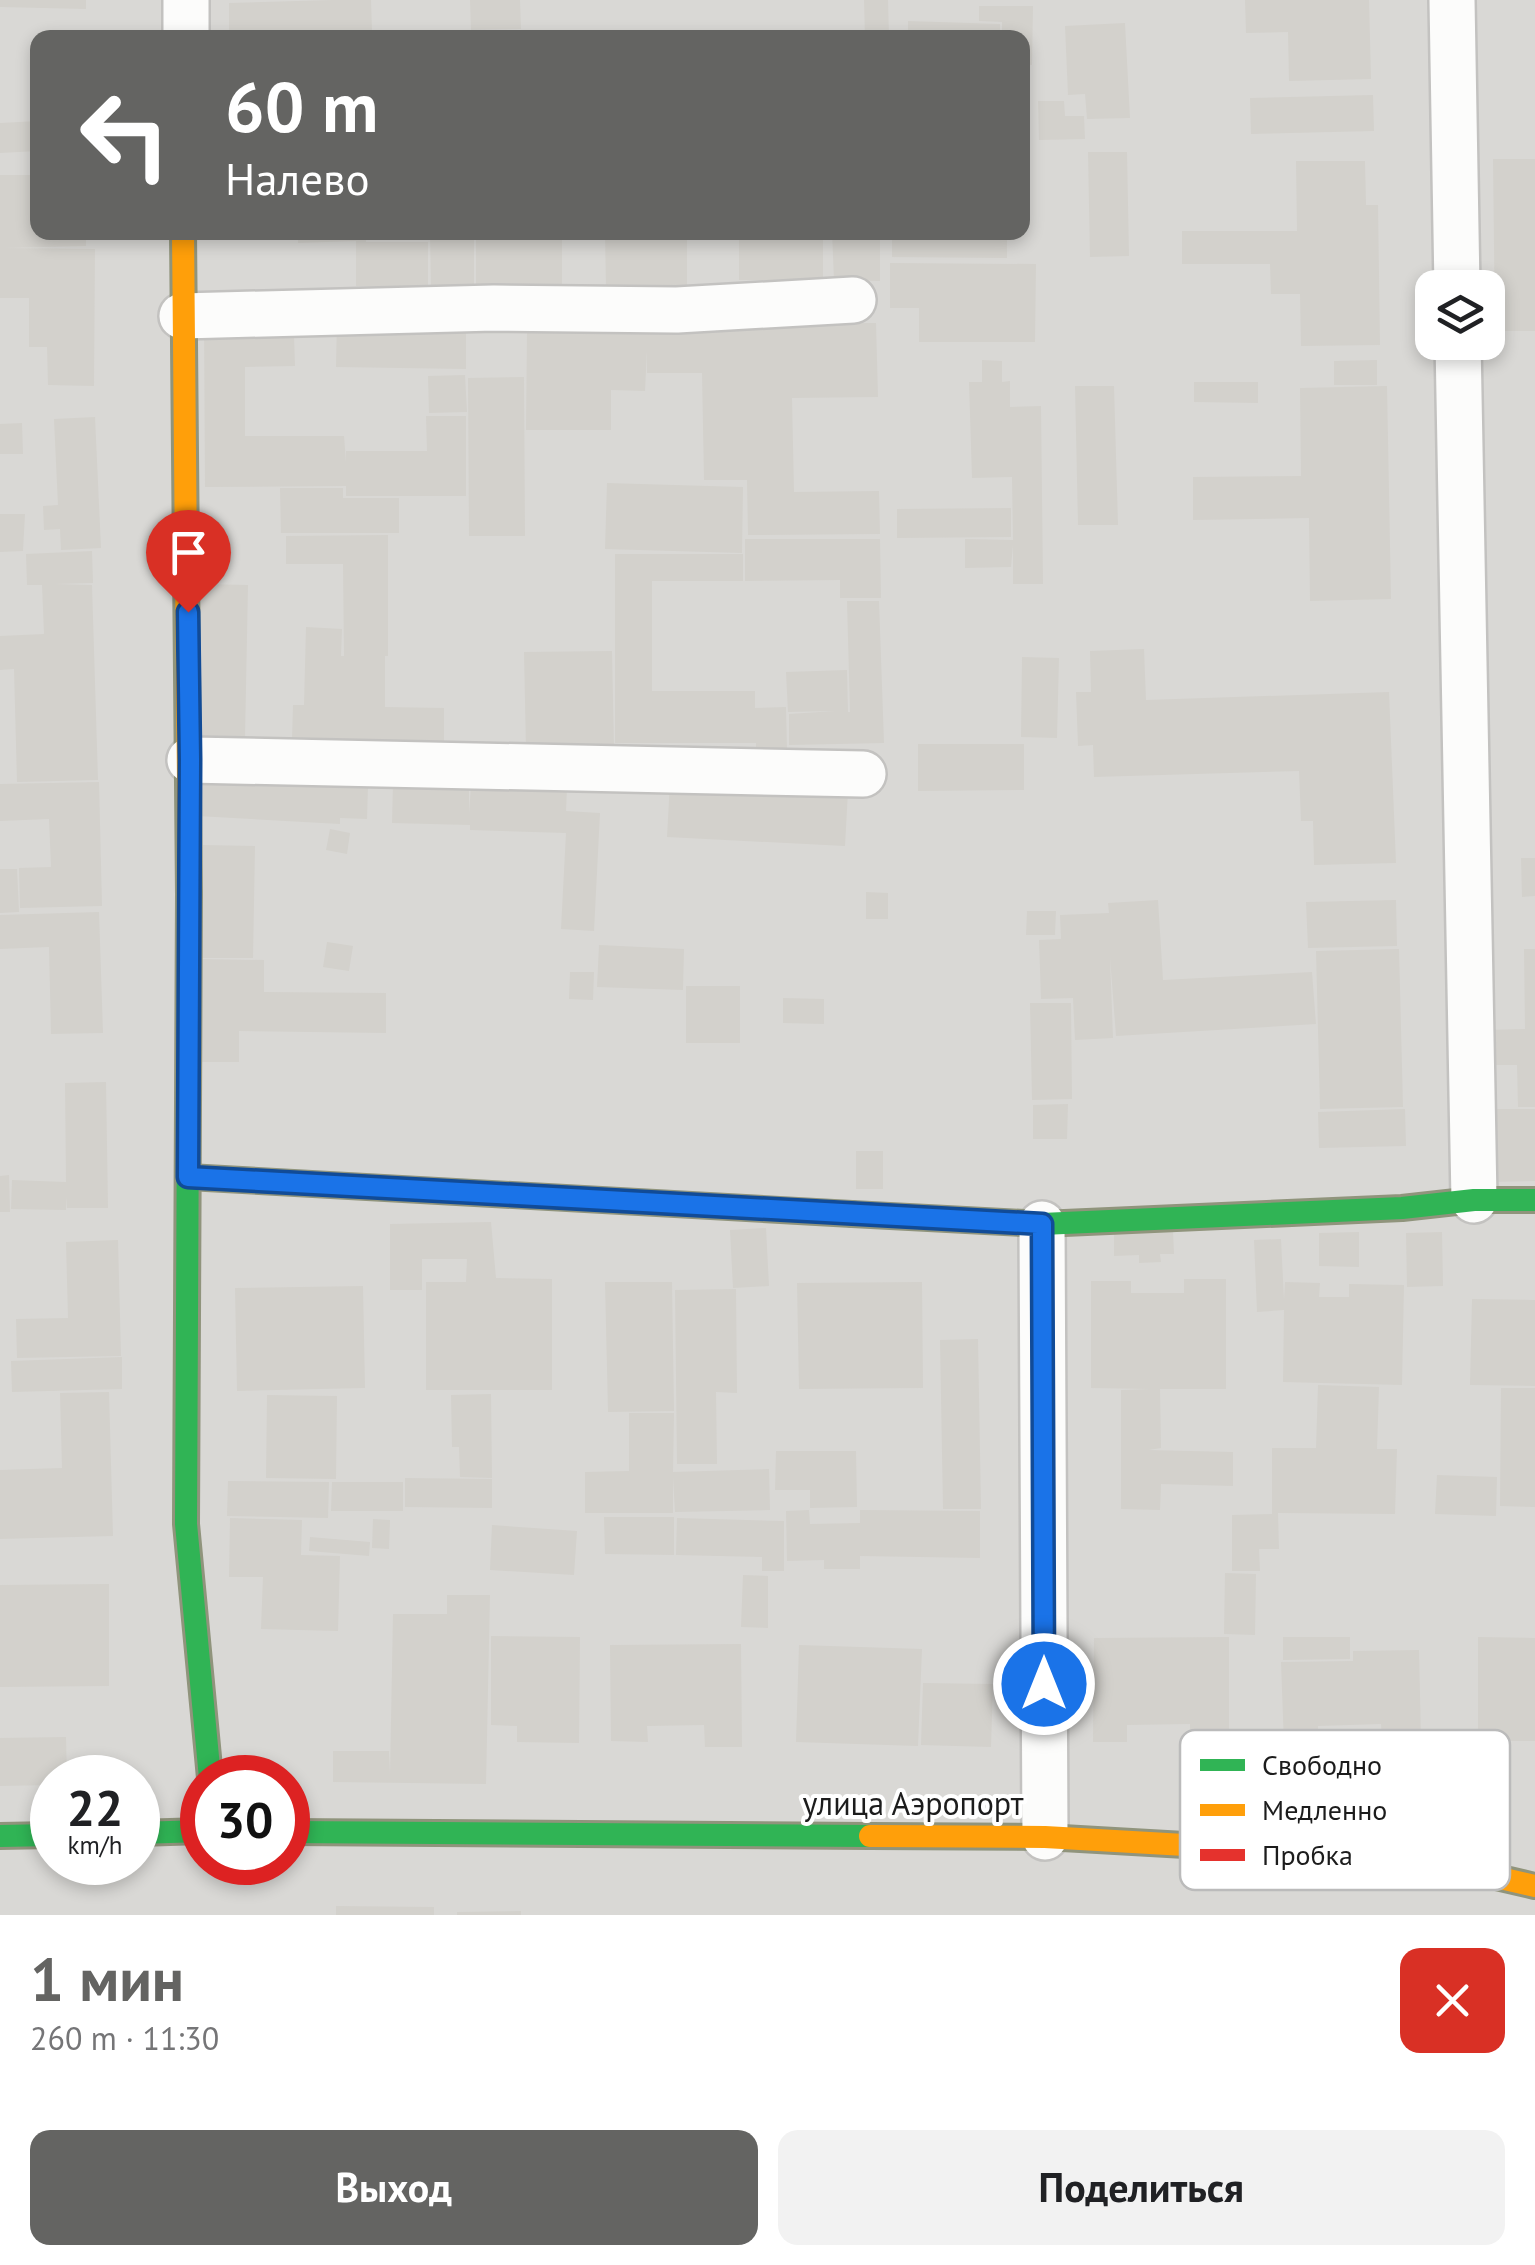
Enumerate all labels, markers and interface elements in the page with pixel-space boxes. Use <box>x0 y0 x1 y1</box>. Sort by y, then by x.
text: 60 m <box>225 61 378 151</box>
icon: left <box>60 70 190 200</box>
text: Налево <box>225 149 370 207</box>
map controls <box>1415 270 1505 360</box>
button: layers <box>1415 270 1505 360</box>
pin <box>146 510 231 613</box>
icon: arrive <box>161 525 216 580</box>
position arrow <box>992 1632 1096 1736</box>
legend <box>1180 1730 1510 1890</box>
text: Свободно <box>1262 1746 1382 1783</box>
speed limit sign: 30 <box>180 1755 310 1885</box>
text: 22 <box>67 1775 123 1840</box>
street label: улица Аэропорт <box>803 1782 1024 1824</box>
text: Медленно <box>1262 1791 1387 1828</box>
text: km/h <box>68 1829 122 1861</box>
text: Пробка <box>1262 1836 1353 1873</box>
text: 1 мин <box>30 1940 184 2018</box>
button: close <box>1400 1948 1505 2053</box>
text: 260 m · 11:30 <box>30 2017 219 2059</box>
button: Выход <box>30 2130 758 2245</box>
button: Поделиться <box>778 2130 1505 2245</box>

